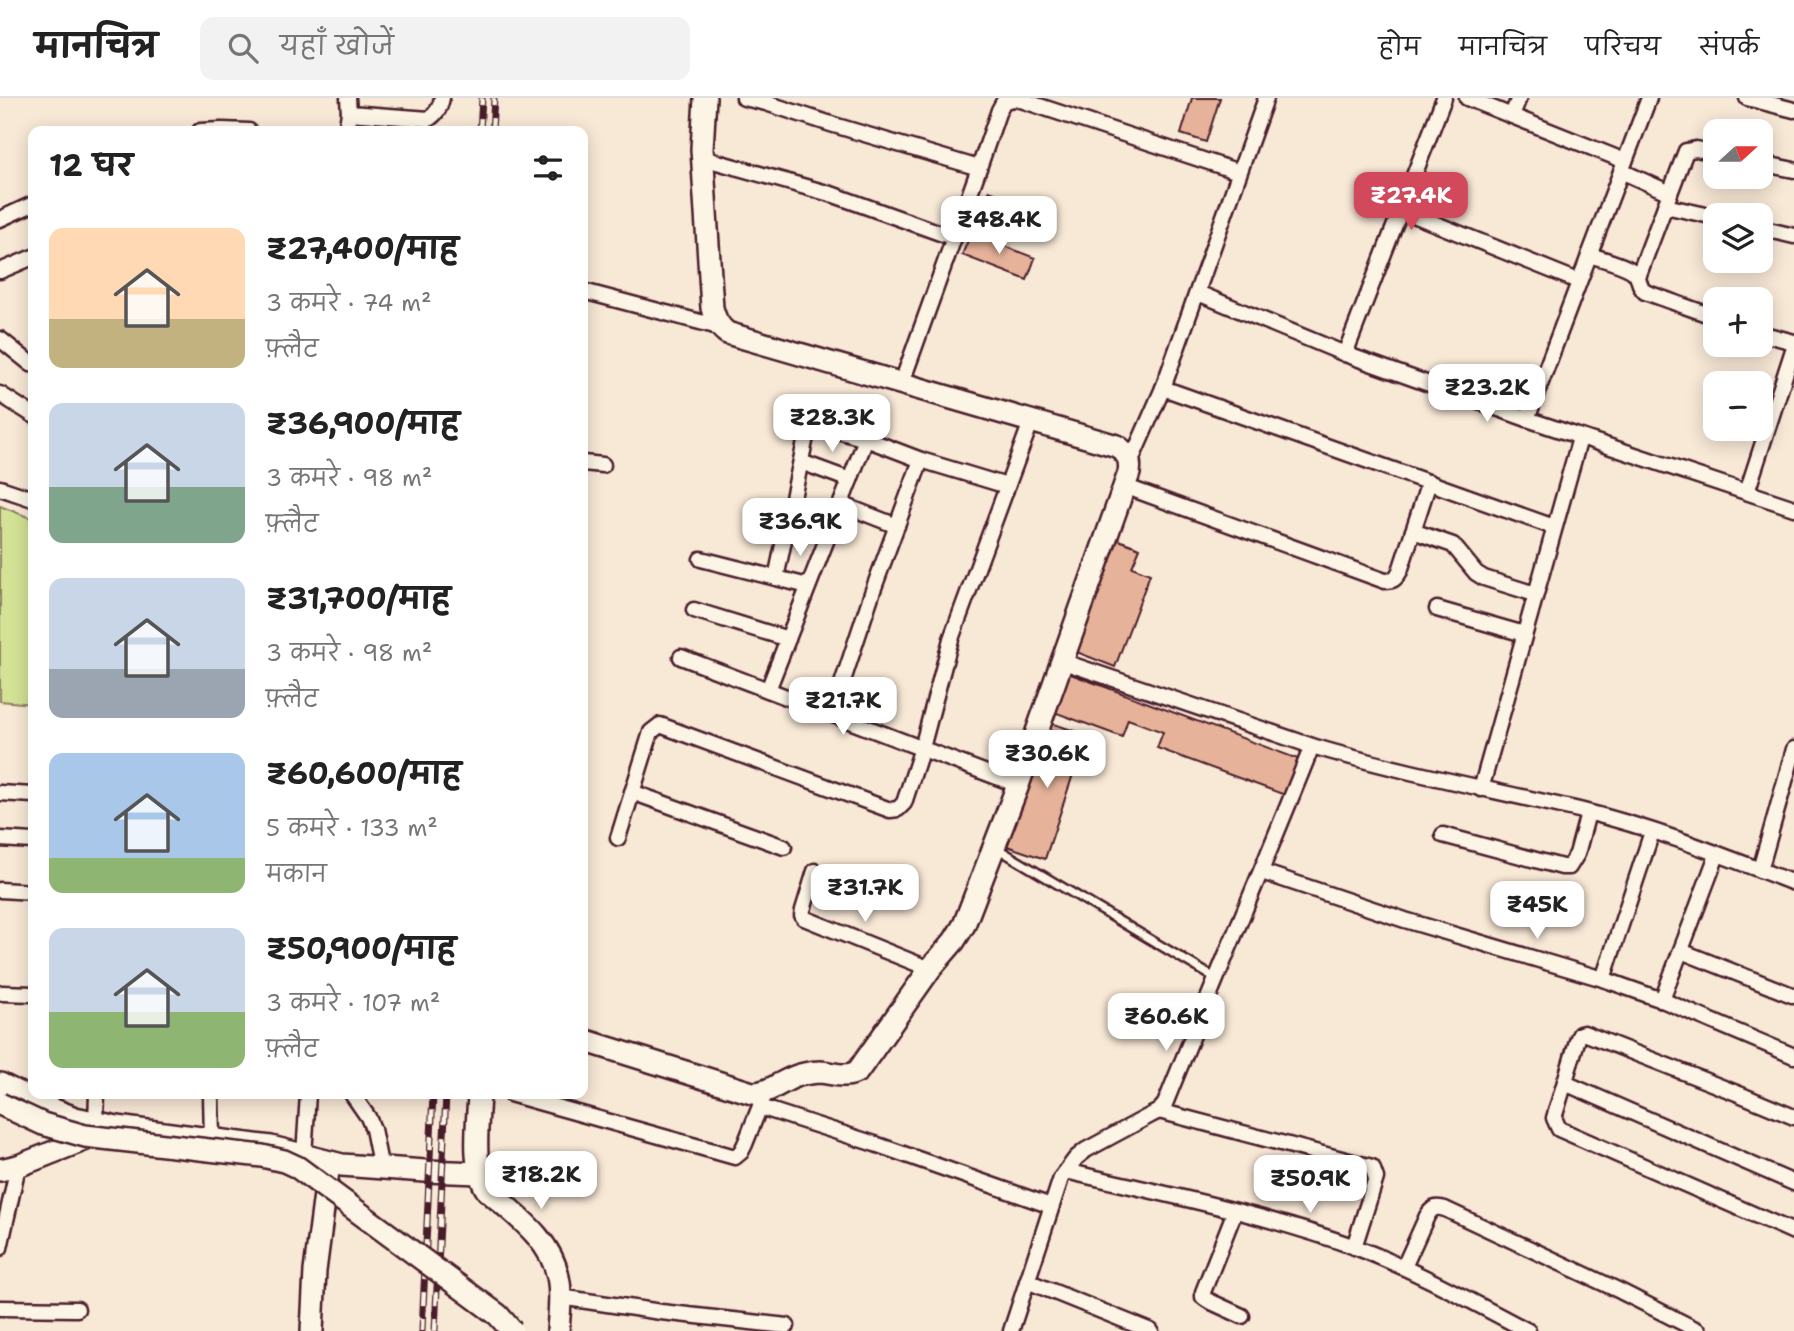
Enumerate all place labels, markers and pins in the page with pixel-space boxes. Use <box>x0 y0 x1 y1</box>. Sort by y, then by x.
pin: ₹27.4K <box>1354 172 1468 232</box>
pin: ₹48.4K <box>942 197 1056 256</box>
pin: ₹23.2K <box>1430 364 1544 424</box>
pin: ₹28.3K <box>775 394 889 454</box>
pin: ₹36.9K <box>743 498 857 558</box>
pin: ₹21.7K <box>786 678 900 737</box>
pin: ₹30.6K <box>990 730 1104 790</box>
pin: ₹31.7K <box>808 864 922 924</box>
pin: ₹45K <box>1496 882 1578 941</box>
pin: ₹60.6K <box>1109 993 1223 1053</box>
pin: ₹18.2K <box>484 1152 598 1211</box>
pin: ₹50.9K <box>1253 1156 1367 1215</box>

